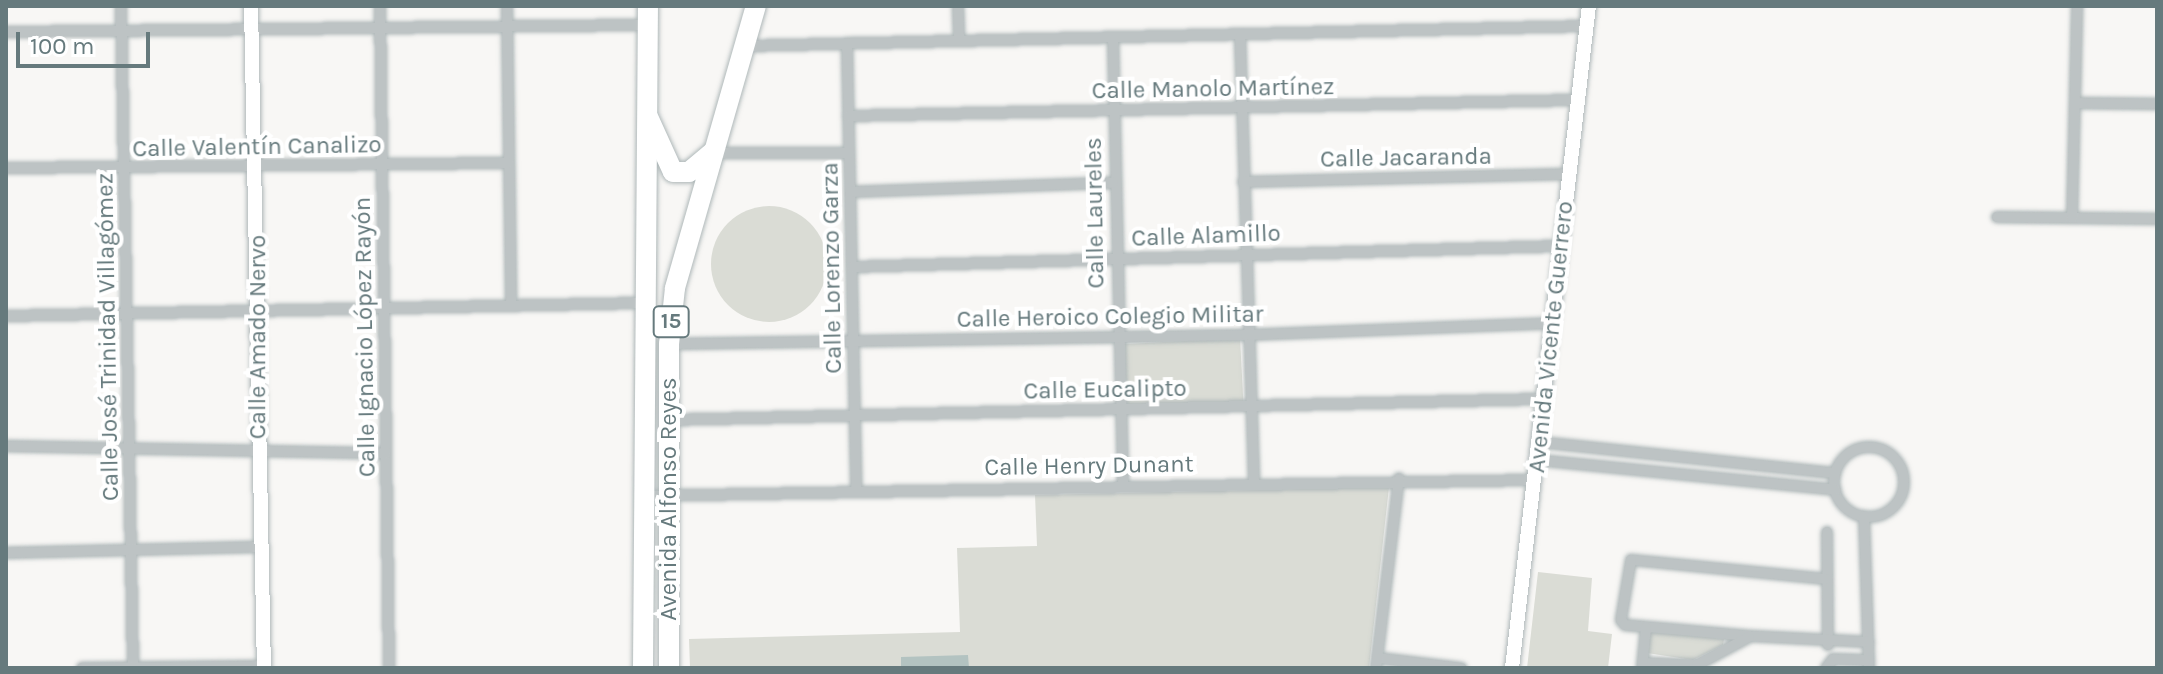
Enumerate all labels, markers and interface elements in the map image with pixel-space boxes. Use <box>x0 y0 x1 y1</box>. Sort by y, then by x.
scale bar <box>20 16 154 66</box>
text: 100 m <box>30 32 95 60</box>
street label: Calle Manolo Martínez <box>1091 72 1335 106</box>
street label: Calle Valentín Canalizo <box>132 130 382 164</box>
street label: Calle Laureles <box>1079 137 1111 289</box>
street label: Calle Jacaranda <box>1320 142 1492 174</box>
street label: Calle Lorenzo Garza <box>816 162 848 374</box>
street label: Calle José Trinidad Villagómez <box>91 173 125 501</box>
street label: Calle Ignacio López Rayón <box>348 197 382 477</box>
street label: Avenida Vicente Guerrero <box>1522 200 1580 474</box>
street label: Calle Alamillo <box>1131 219 1281 253</box>
street label: Calle Amado Nervo <box>244 235 272 439</box>
street label: Calle Heroico Colegio Militar <box>956 300 1264 334</box>
road number: 15 <box>651 304 691 340</box>
street label: Calle Eucalipto <box>1023 374 1187 406</box>
street label: Avenida Alfonso Reyes <box>655 377 683 621</box>
street label: Calle Henry Dunant <box>984 450 1194 482</box>

